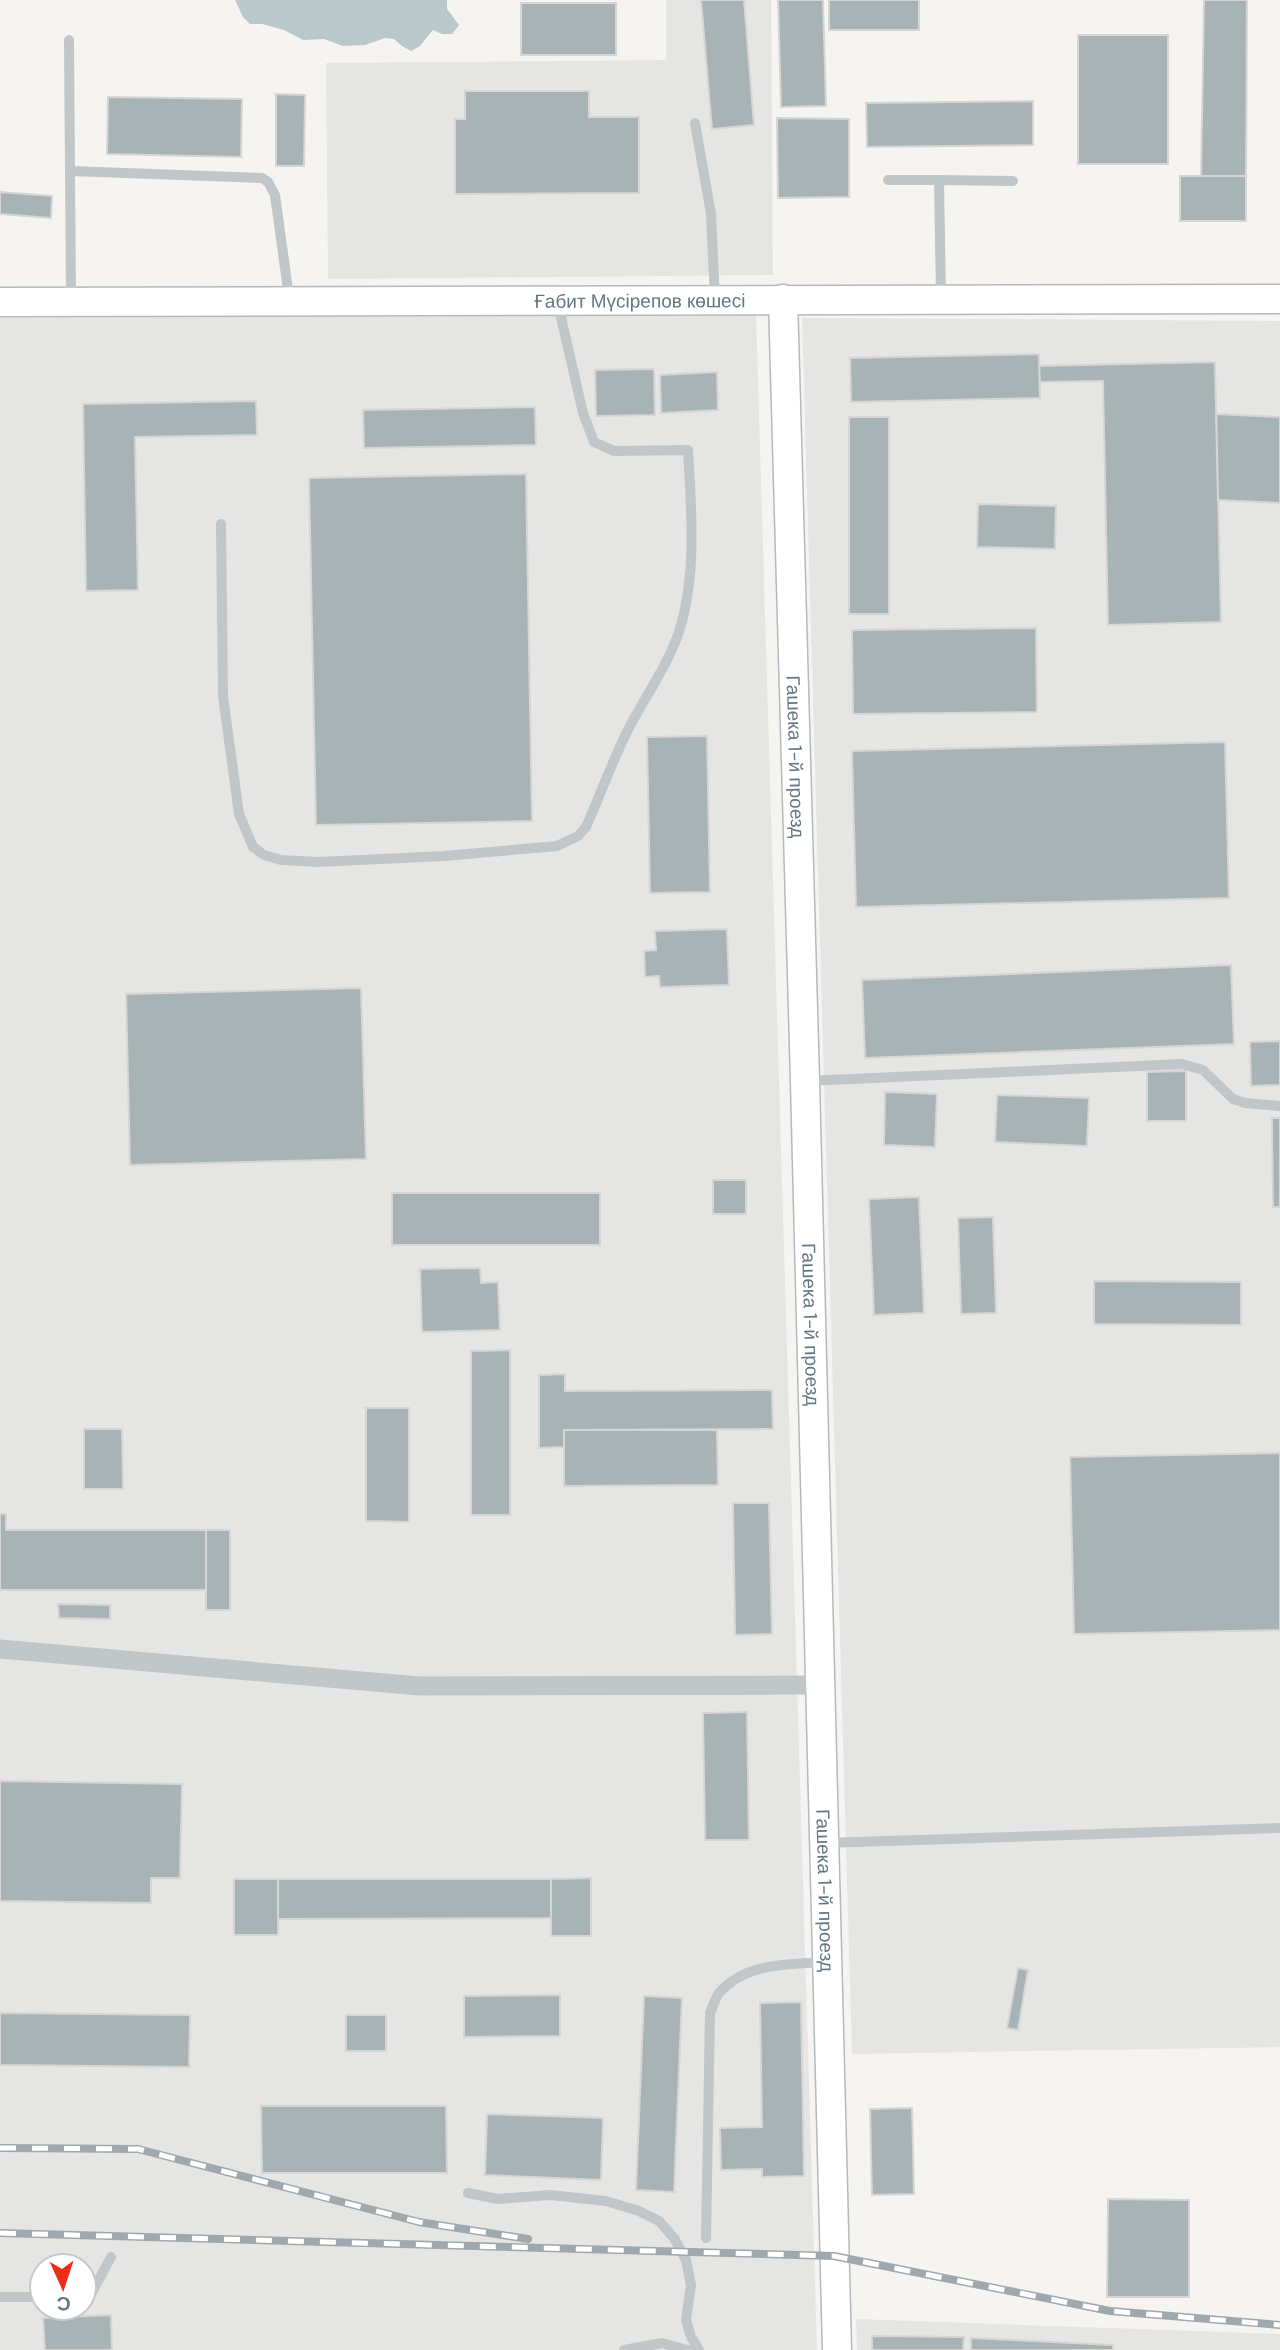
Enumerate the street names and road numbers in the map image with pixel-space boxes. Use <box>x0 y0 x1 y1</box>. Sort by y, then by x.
street label: Ғабит Мүсірепов көшесі <box>534 288 745 314</box>
street label: Гашека 1-й проезд <box>781 675 810 839</box>
street label: Гашека 1-й проезд <box>796 1243 825 1406</box>
street label: Гашека 1-й проезд <box>810 1809 839 1972</box>

